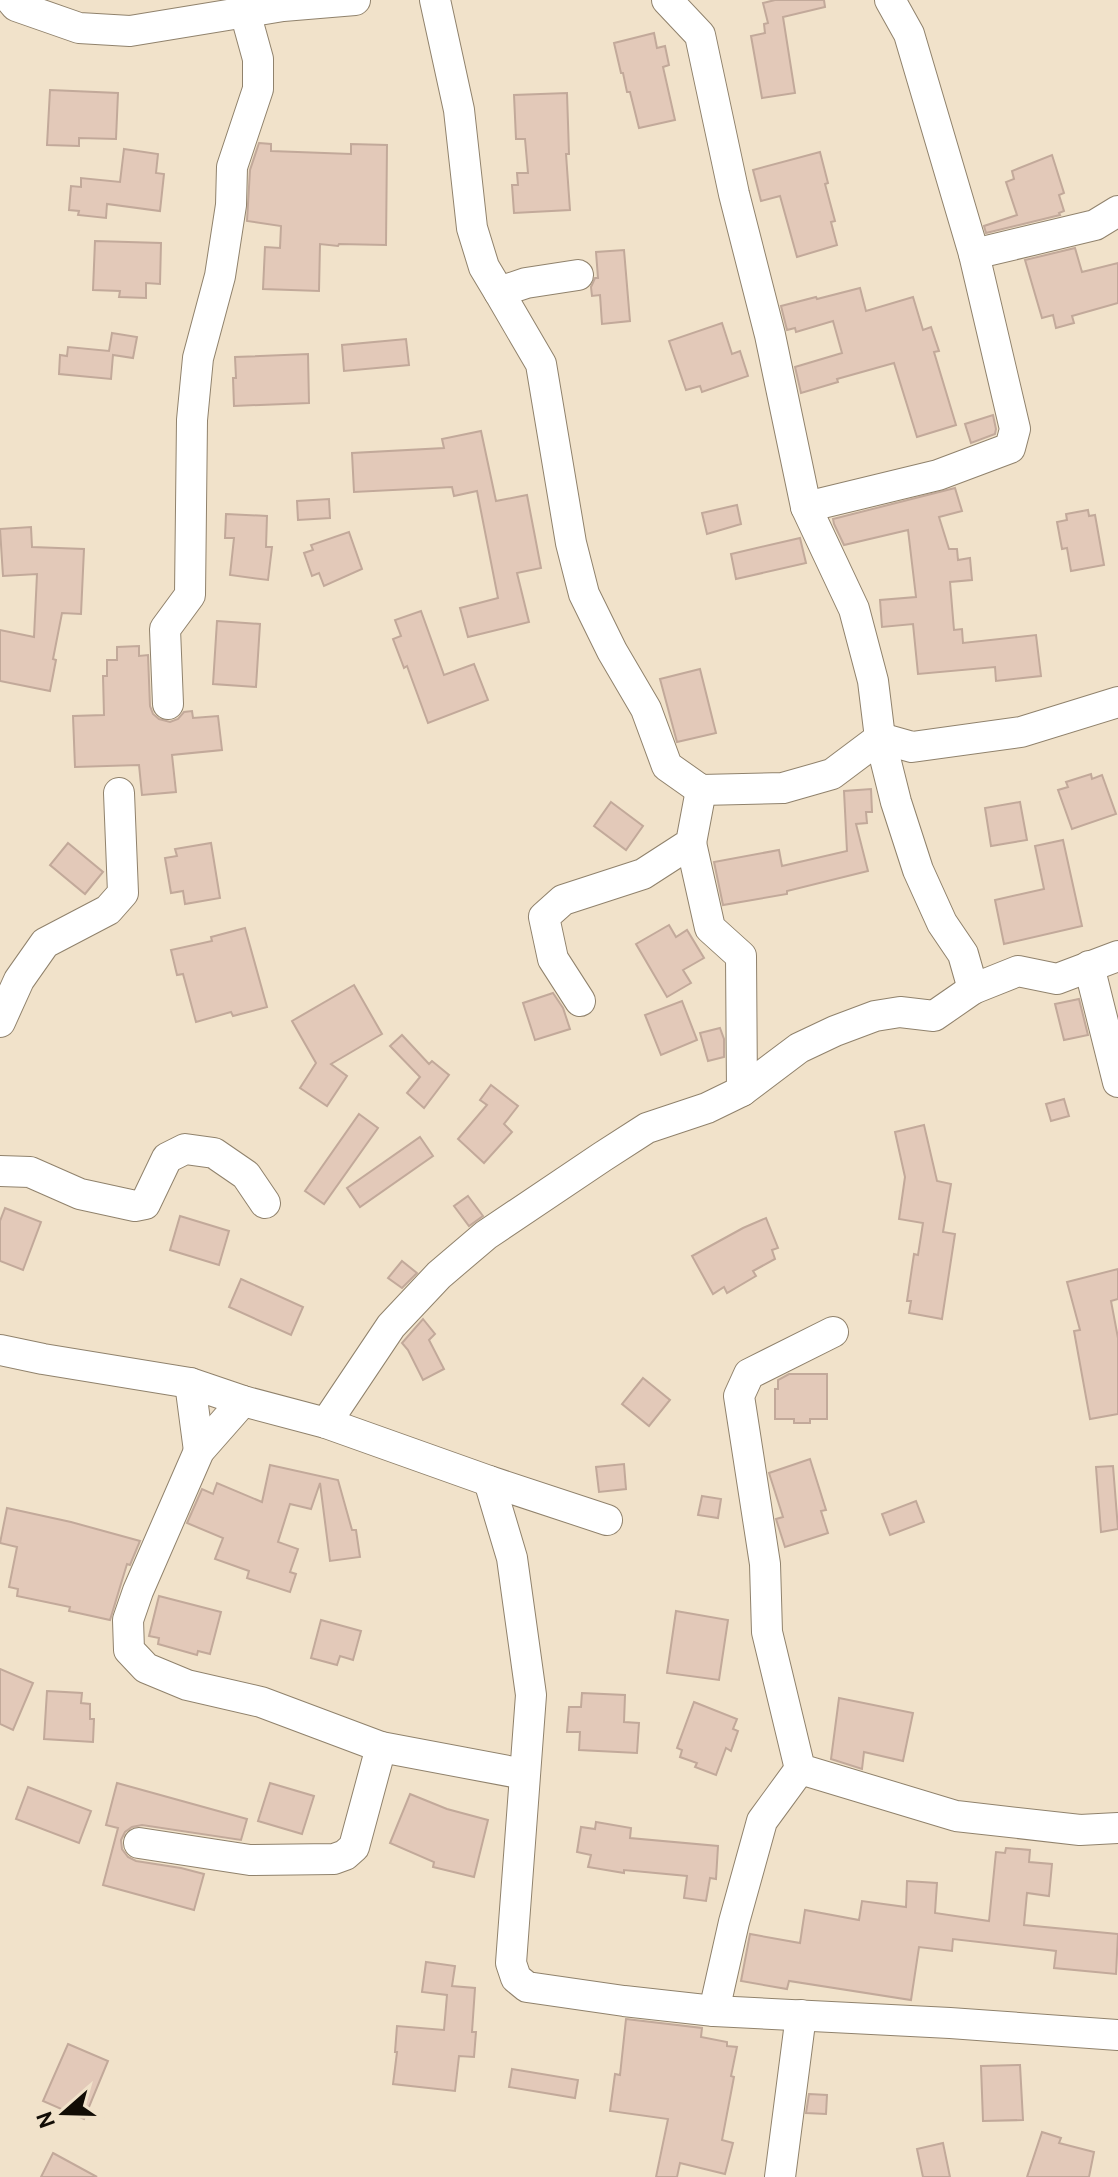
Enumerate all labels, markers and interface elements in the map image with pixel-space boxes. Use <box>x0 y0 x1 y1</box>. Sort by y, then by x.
north arrow <box>24 2073 104 2153</box>
text: N <box>30 2108 61 2132</box>

